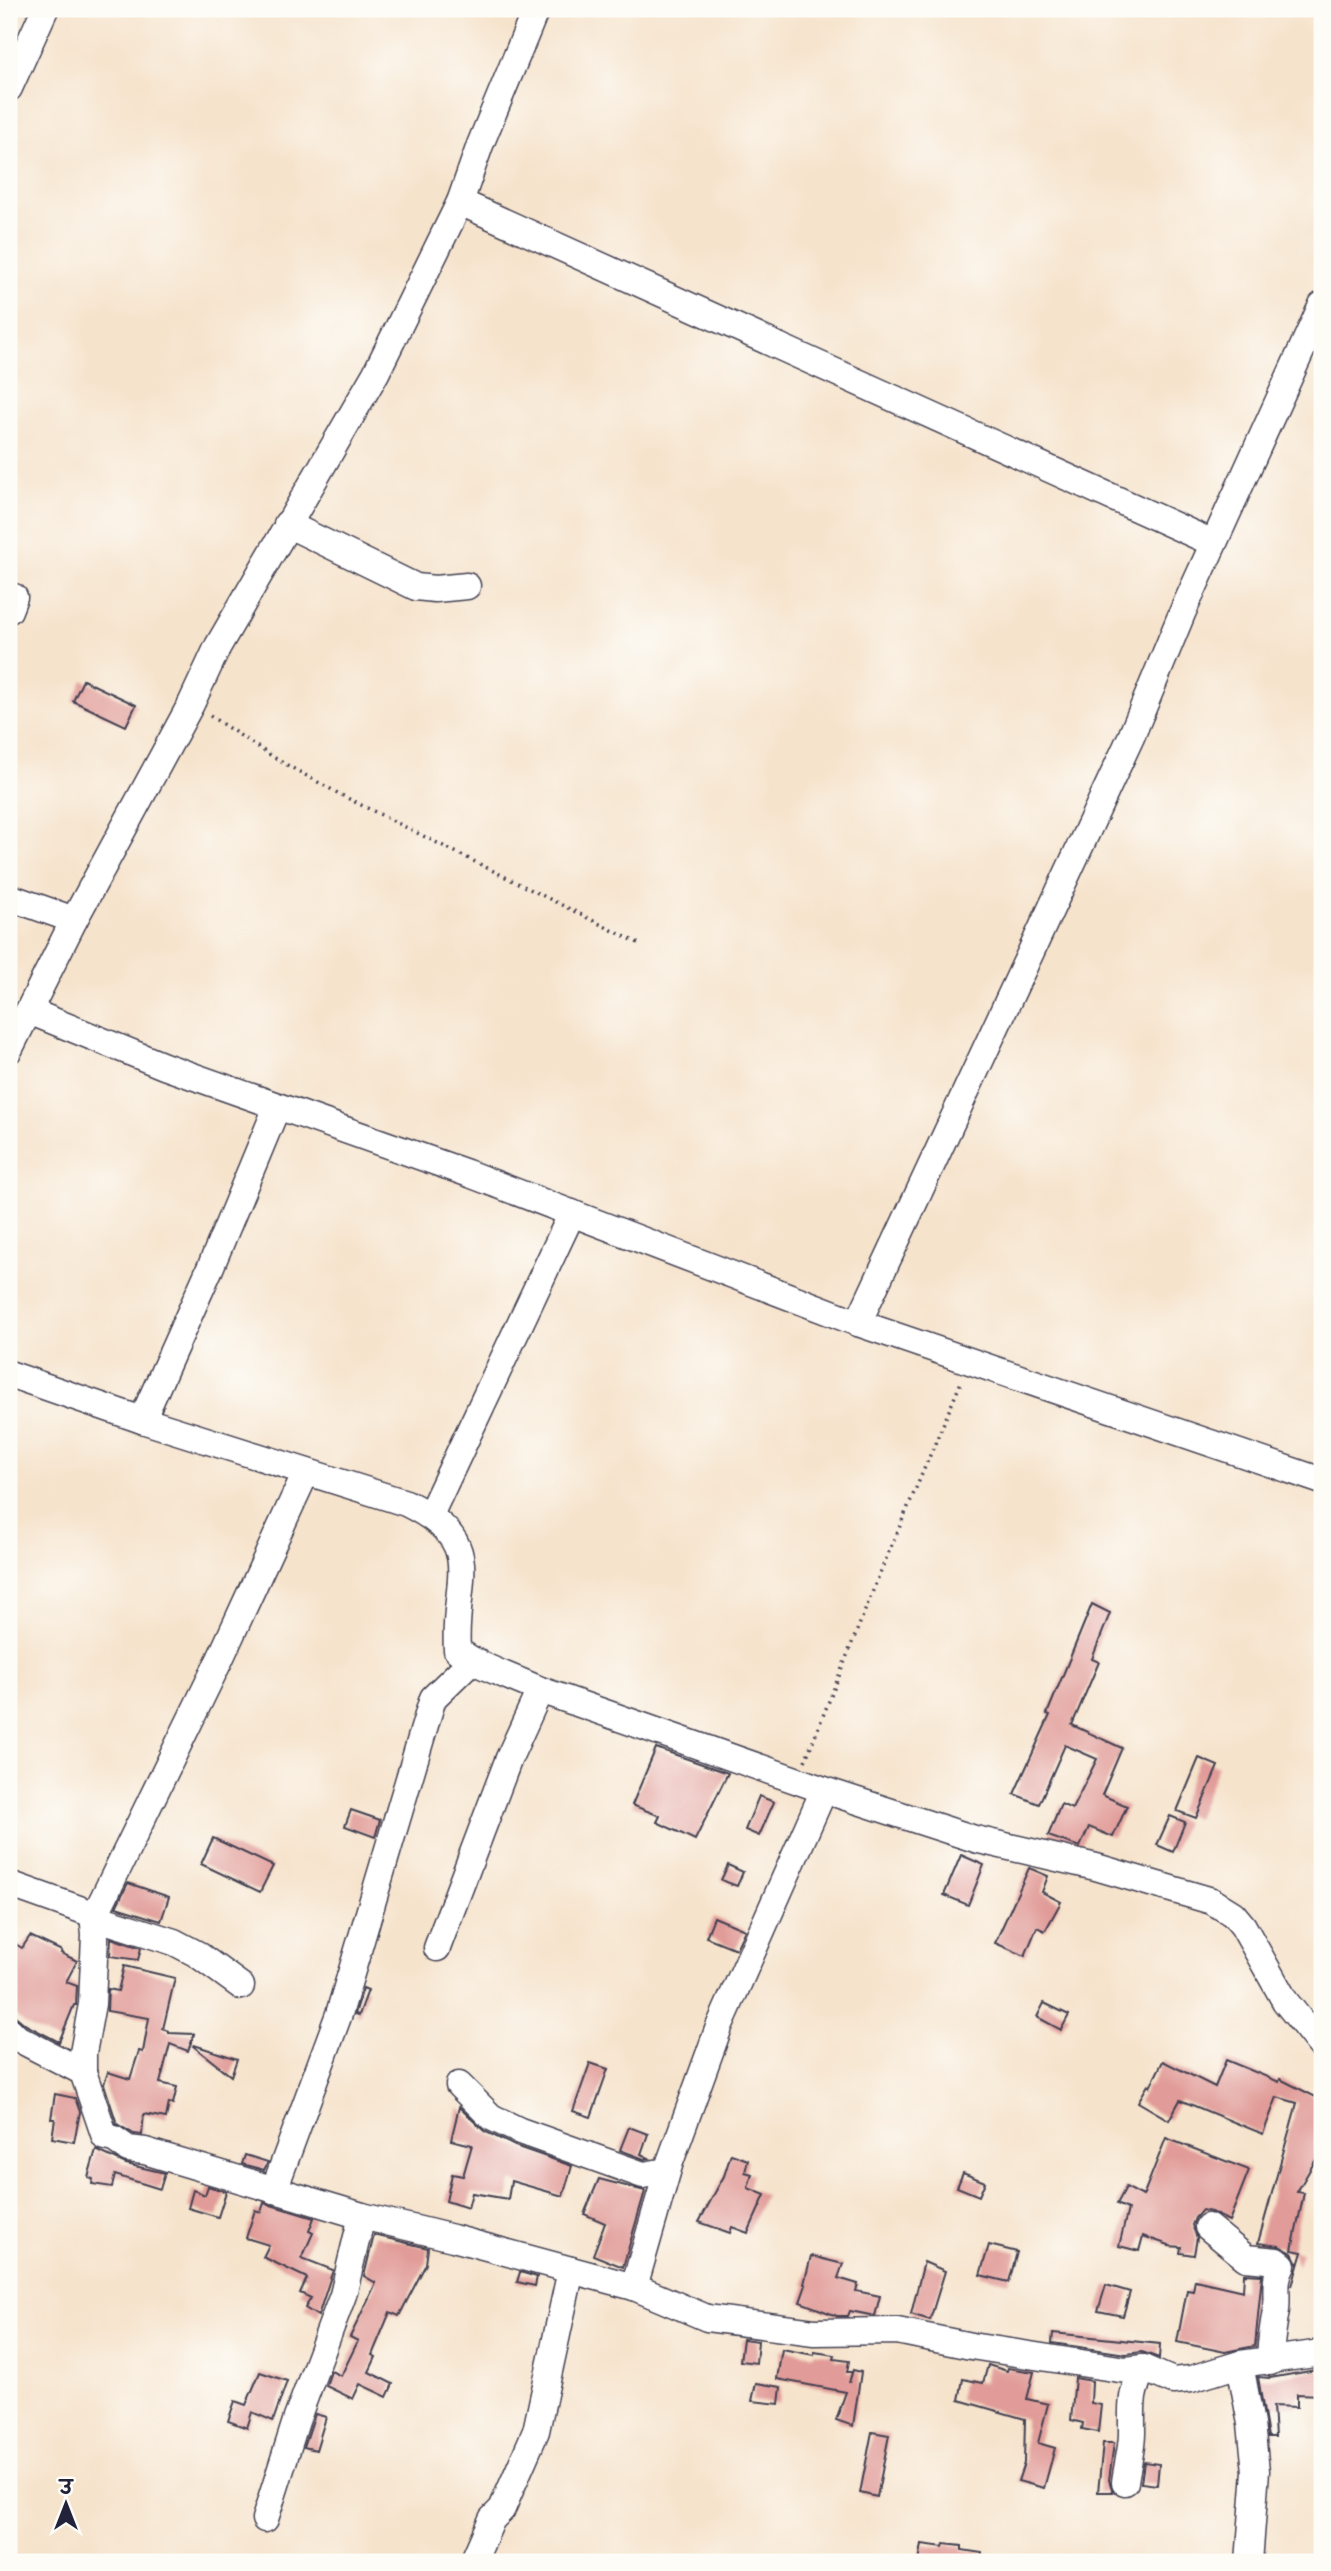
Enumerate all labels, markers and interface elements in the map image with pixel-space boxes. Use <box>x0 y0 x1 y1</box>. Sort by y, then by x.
north arrow <box>32 2470 102 2540</box>
text: उ <box>58 2477 75 2500</box>

